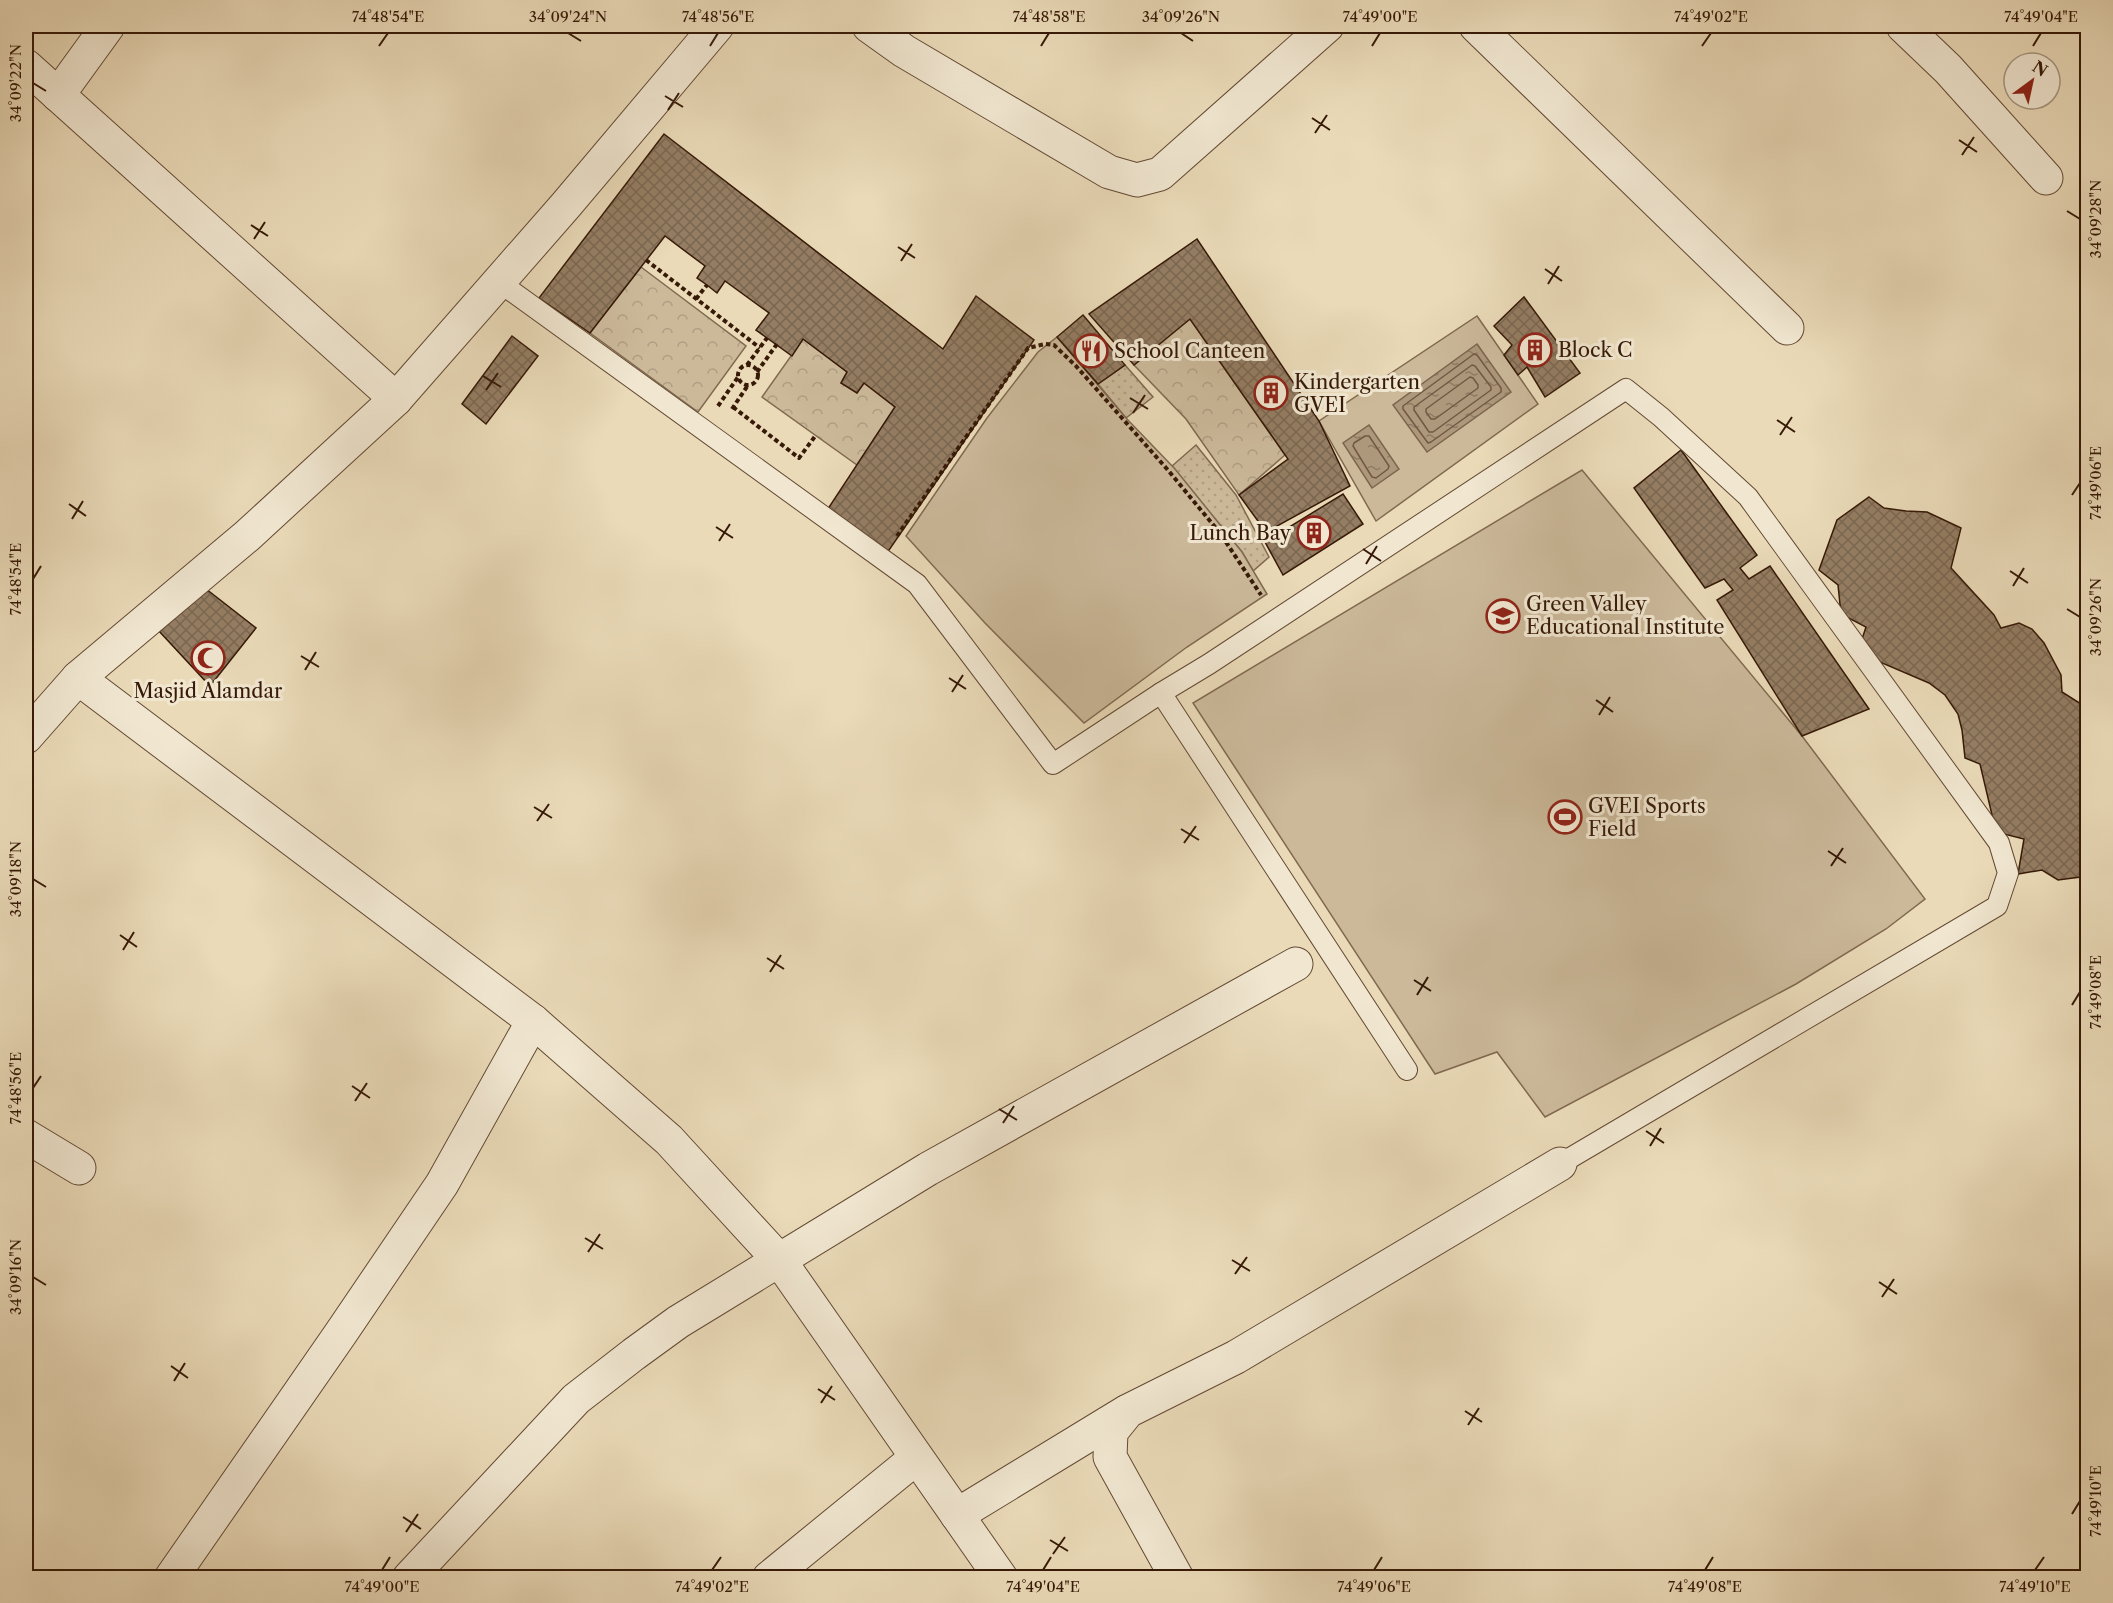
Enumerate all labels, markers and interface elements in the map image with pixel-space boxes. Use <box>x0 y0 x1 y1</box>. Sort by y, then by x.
text: 74°48'54"E <box>352 7 424 26</box>
text: 34°09'24"N <box>529 7 607 26</box>
text: 74°48'56"E <box>682 7 754 26</box>
text: 74°48'58"E <box>1012 7 1086 26</box>
text: 34°09'26"N <box>1142 7 1220 26</box>
text: 74°49'00"E <box>1342 7 1418 26</box>
text: 74°49'02"E <box>1674 7 1748 26</box>
text: 74°49'04"E <box>2004 7 2078 26</box>
text: 34°09'22"N <box>6 44 25 122</box>
north arrow <box>2002 51 2062 111</box>
text: N <box>2029 56 2052 81</box>
text: 34°09'28"N <box>2086 180 2105 258</box>
building icon: Block C <box>1517 332 1553 368</box>
restaurant icon: School Canteen <box>1073 333 1109 369</box>
place label: Block C <box>1558 338 1632 362</box>
place label: School Canteen <box>1114 339 1266 363</box>
place label: Kindergarten GVEI <box>1294 370 1421 417</box>
building icon: Kindergarten GVEI <box>1253 375 1289 411</box>
text: 74°49'06"E <box>2086 446 2105 520</box>
building icon: Lunch Bay <box>1296 515 1332 551</box>
place label: Lunch Bay <box>1190 521 1292 545</box>
text: 74°48'54"E <box>6 543 25 615</box>
text: 34°09'26"N <box>2086 578 2105 656</box>
place label: Green Valley Educational Institute <box>1526 592 1725 639</box>
school or university icon: Green Valley Educational Institute <box>1485 598 1521 634</box>
mosque icon: Masjid Alamdar <box>190 640 226 676</box>
place label: Masjid Alamdar <box>134 679 283 703</box>
place label: GVEI Sports Field <box>1588 794 1706 841</box>
sports icon: GVEI Sports Field <box>1547 799 1583 835</box>
text: 34°09'18"N <box>6 841 25 917</box>
text: 74°49'08"E <box>2086 955 2105 1029</box>
text: 74°48'56"E <box>6 1052 25 1124</box>
text: 34°09'16"N <box>6 1239 25 1315</box>
text: 74°49'10"E <box>2086 1465 2105 1537</box>
text: 74°49'00"E <box>344 1577 420 1596</box>
text: 74°49'02"E <box>675 1577 749 1596</box>
text: 74°49'04"E <box>1006 1577 1080 1596</box>
text: 74°49'06"E <box>1337 1577 1411 1596</box>
text: 74°49'08"E <box>1668 1577 1742 1596</box>
text: 74°49'10"E <box>1999 1577 2071 1596</box>

